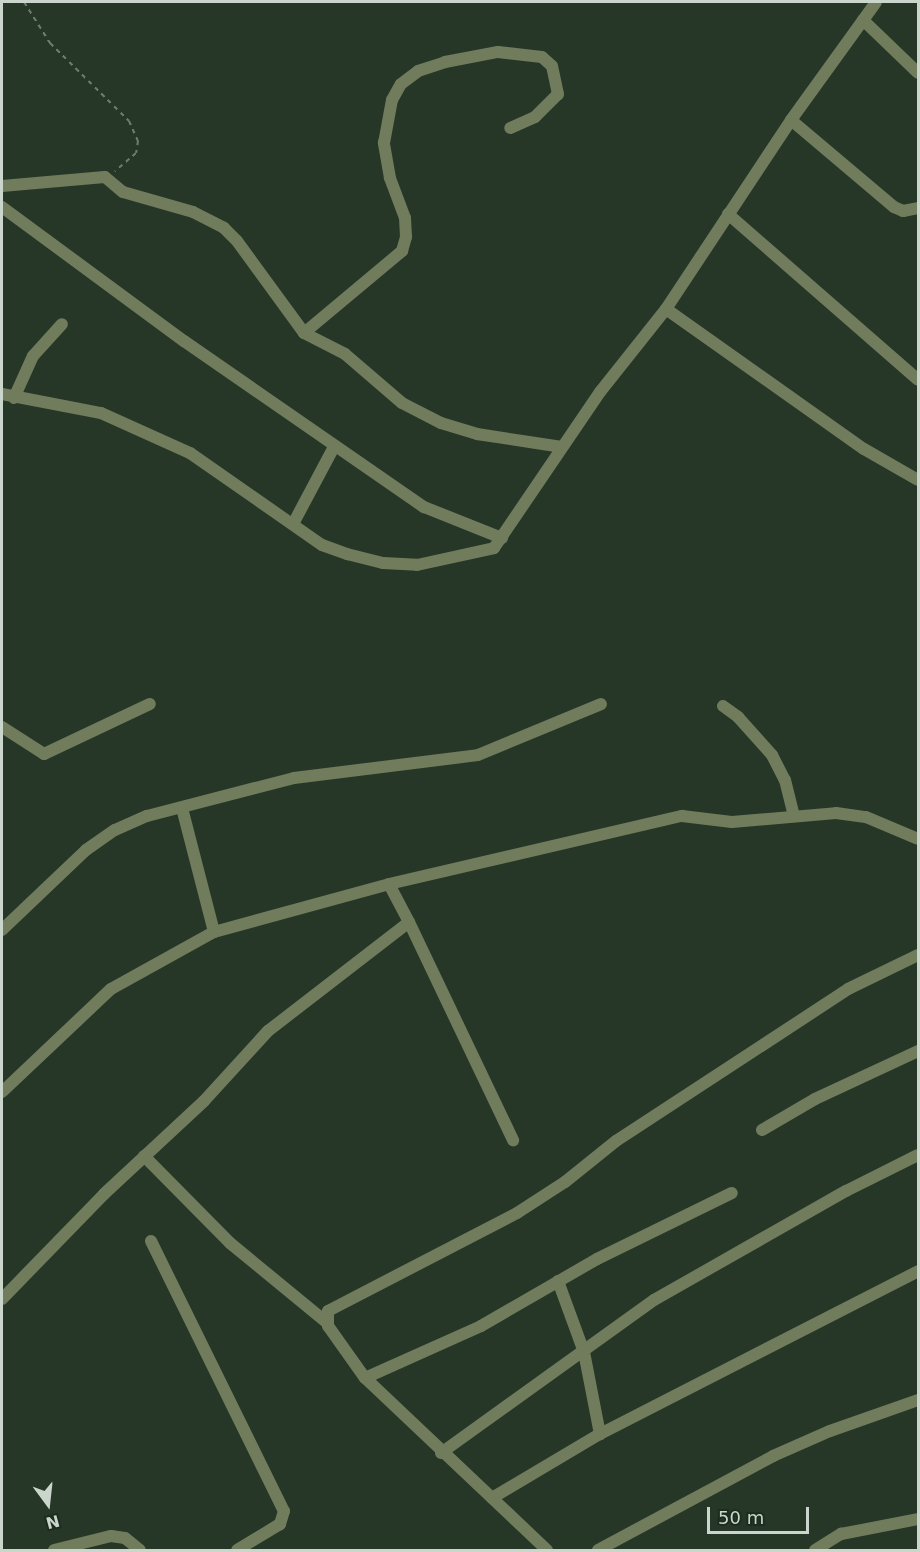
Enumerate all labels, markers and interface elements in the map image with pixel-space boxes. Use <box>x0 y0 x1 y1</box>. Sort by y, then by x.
north arrow <box>18 1474 78 1534</box>
scale bar <box>710 1495 812 1533</box>
text: 50 m <box>718 1507 764 1528</box>
text: N <box>44 1511 62 1533</box>

